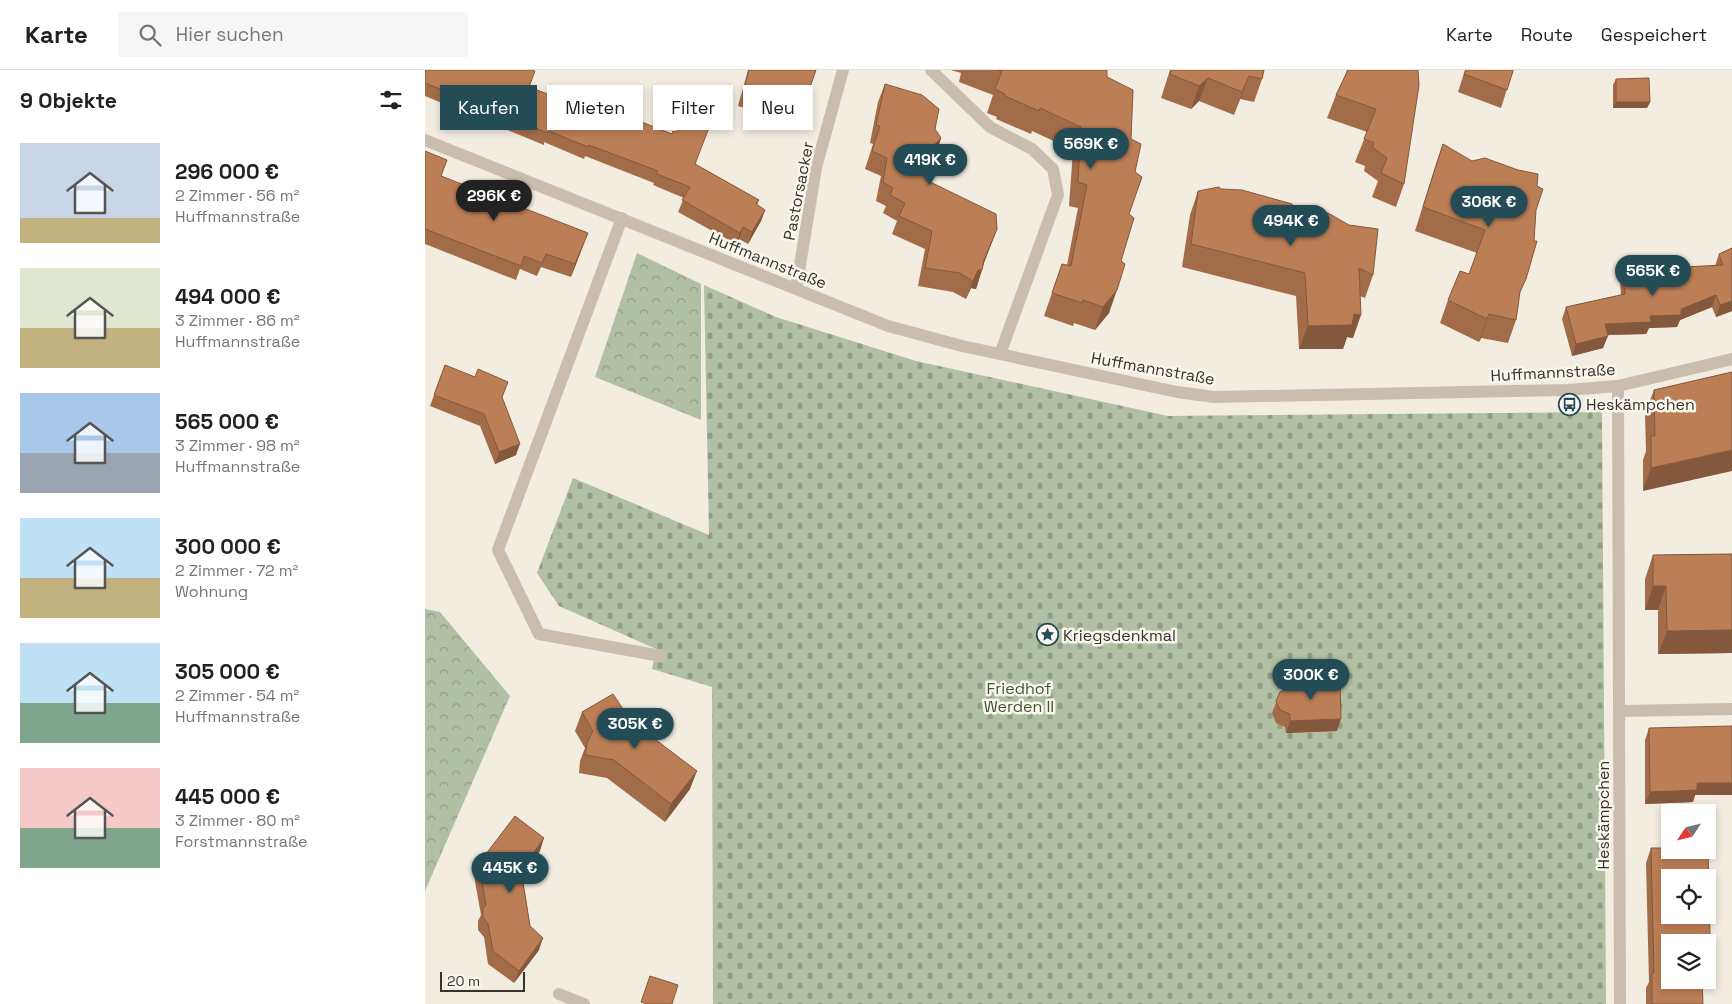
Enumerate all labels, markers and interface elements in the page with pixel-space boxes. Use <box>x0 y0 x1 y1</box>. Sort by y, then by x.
search box <box>118 12 468 57</box>
text: Karte <box>25 19 88 50</box>
icon: search <box>136 21 164 49</box>
text: Hier suchen <box>176 22 284 47</box>
text: Karte <box>1446 23 1493 46</box>
text: Route <box>1521 23 1573 46</box>
text: Gespeichert <box>1601 23 1707 46</box>
chip: Kaufen <box>440 85 537 130</box>
chip: Mieten <box>547 85 643 130</box>
chip: Filter <box>653 85 733 130</box>
chip: Neu <box>743 85 813 130</box>
icon: filters <box>377 86 405 114</box>
text: 9 Objekte <box>20 87 117 114</box>
pin: 569K € <box>1050 128 1132 170</box>
text: 569K € <box>1064 133 1118 154</box>
street label: Pastorsacker <box>779 140 818 242</box>
pin: 419K € <box>889 144 971 186</box>
text: 419K € <box>904 149 956 170</box>
text: 296 000 € <box>175 158 279 185</box>
icon: home <box>60 163 120 223</box>
pin: 296K € <box>453 180 535 222</box>
text: 2 Zimmer · 56 m² <box>175 185 299 206</box>
text: 296K € <box>467 185 521 206</box>
pin: 306K € <box>1448 186 1530 228</box>
text: 306K € <box>1462 191 1516 212</box>
pin: 494K € <box>1250 204 1332 247</box>
text: Huffmannstraße <box>175 206 300 227</box>
text: 494K € <box>1263 210 1319 231</box>
street label: Huffmannstraße <box>706 227 830 294</box>
pin: 565K € <box>1612 254 1694 297</box>
text: 565K € <box>1626 260 1680 281</box>
text: 494 000 € <box>175 283 280 310</box>
icon: home <box>60 288 120 348</box>
text: 3 Zimmer · 86 m² <box>175 310 300 331</box>
text: Huffmannstraße <box>175 331 300 352</box>
street label: Huffmannstraße <box>1089 347 1216 390</box>
street label: Huffmannstraße <box>1490 359 1616 386</box>
bus stop icon: Heskämpchen <box>1558 392 1582 416</box>
place label: Heskämpchen <box>1586 394 1695 415</box>
text: 565 000 € <box>175 408 279 435</box>
icon: home <box>60 413 120 473</box>
text: 3 Zimmer · 98 m² <box>175 435 300 456</box>
text: Huffmannstraße <box>175 456 300 477</box>
text: 300 000 € <box>175 533 281 560</box>
icon: home <box>60 538 120 598</box>
text: 2 Zimmer · 72 m² <box>175 560 298 581</box>
text: Wohnung <box>175 581 248 602</box>
place icon: Kriegsdenkmal <box>1035 623 1059 647</box>
place label: Kriegsdenkmal <box>1063 625 1176 646</box>
text: 305 000 € <box>175 658 280 685</box>
pin: 300K € <box>1270 658 1352 701</box>
icon: home <box>60 663 120 723</box>
text: 300K € <box>1283 664 1339 685</box>
park label: Friedhof Werden II <box>984 678 1054 717</box>
text: 2 Zimmer · 54 m² <box>175 685 299 706</box>
text: Huffmannstraße <box>175 706 300 727</box>
pin: 305K € <box>594 708 676 750</box>
text: 305K € <box>608 713 662 734</box>
street label: Heskämpchen <box>1593 761 1614 869</box>
text: 445 000 € <box>175 783 280 810</box>
icon: home <box>60 788 120 848</box>
north arrow <box>1661 804 1716 859</box>
map controls <box>1661 804 1716 989</box>
text: 3 Zimmer · 80 m² <box>175 810 300 831</box>
text: Forstmannstraße <box>175 831 308 852</box>
pin: 445K € <box>469 852 551 894</box>
text: 445K € <box>483 857 537 878</box>
button: locate <box>1661 869 1716 924</box>
button: layers <box>1661 934 1716 989</box>
scale bar <box>440 969 525 992</box>
text: 20 m <box>447 972 480 990</box>

